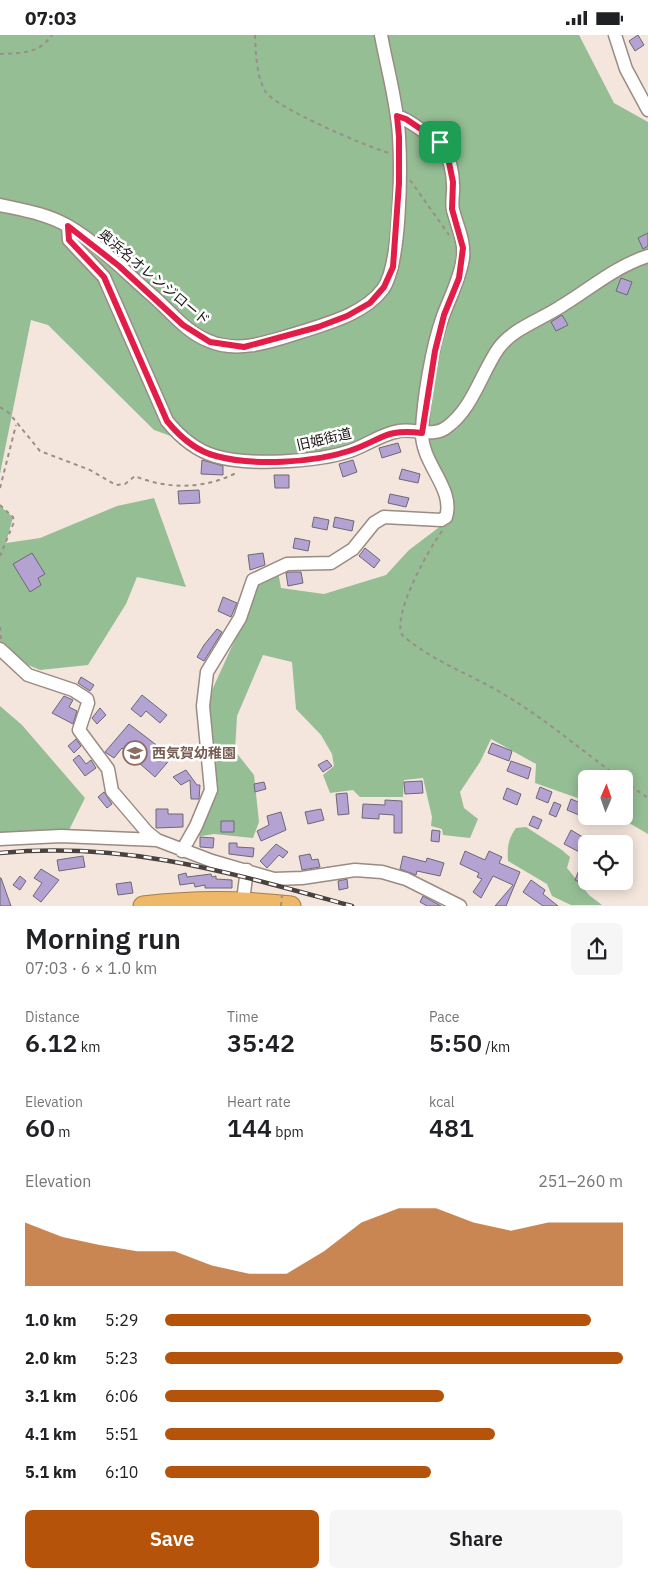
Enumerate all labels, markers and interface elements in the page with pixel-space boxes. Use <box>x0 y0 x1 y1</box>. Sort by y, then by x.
text: 07:03 <box>25 6 77 30</box>
pin <box>419 121 461 163</box>
icon: arrive <box>426 128 454 156</box>
street label: 奥浜名オレンジロード <box>95 225 213 329</box>
street label: 旧姫街道 <box>295 424 353 454</box>
school or university icon: 西気賀幼稚園 <box>122 740 148 766</box>
place label: 西気賀幼稚園 <box>152 744 236 762</box>
north arrow <box>578 770 632 825</box>
map controls <box>578 770 633 890</box>
button: locate <box>578 835 633 890</box>
text: Morning run <box>25 920 181 957</box>
button: share <box>571 923 623 975</box>
text: 07:03 · 6 × 1.0 km <box>25 958 157 978</box>
text: Distance <box>25 1008 80 1026</box>
text: Time <box>227 1008 258 1026</box>
text: Pace <box>429 1008 459 1026</box>
text: 6.12 <box>25 1026 77 1059</box>
text: 35:42 <box>227 1026 295 1059</box>
text: 5:50 <box>429 1026 482 1059</box>
text: km <box>77 1038 100 1056</box>
text: /km <box>482 1038 510 1056</box>
text: Elevation <box>25 1093 83 1111</box>
text: Heart rate <box>227 1093 291 1111</box>
text: kcal <box>429 1093 454 1111</box>
text: 60 <box>25 1111 55 1144</box>
text: 144 <box>227 1111 272 1144</box>
text: 481 <box>429 1111 474 1144</box>
text: m <box>55 1123 71 1141</box>
text: bpm <box>272 1123 304 1141</box>
text: Elevation <box>25 1171 91 1191</box>
text: 251–260 m <box>538 1171 623 1191</box>
text: 1.0 km <box>25 1310 76 1330</box>
text: 5:29 <box>105 1310 138 1330</box>
text: 2.0 km <box>25 1348 76 1368</box>
text: 5:23 <box>105 1348 138 1368</box>
text: 3.1 km <box>25 1386 76 1406</box>
text: 6:06 <box>105 1386 138 1406</box>
text: 4.1 km <box>25 1424 76 1444</box>
text: 5:51 <box>105 1424 138 1444</box>
text: 5.1 km <box>25 1462 76 1482</box>
text: 6:10 <box>105 1462 138 1482</box>
button: Save <box>25 1510 319 1568</box>
button: Share <box>329 1510 623 1568</box>

